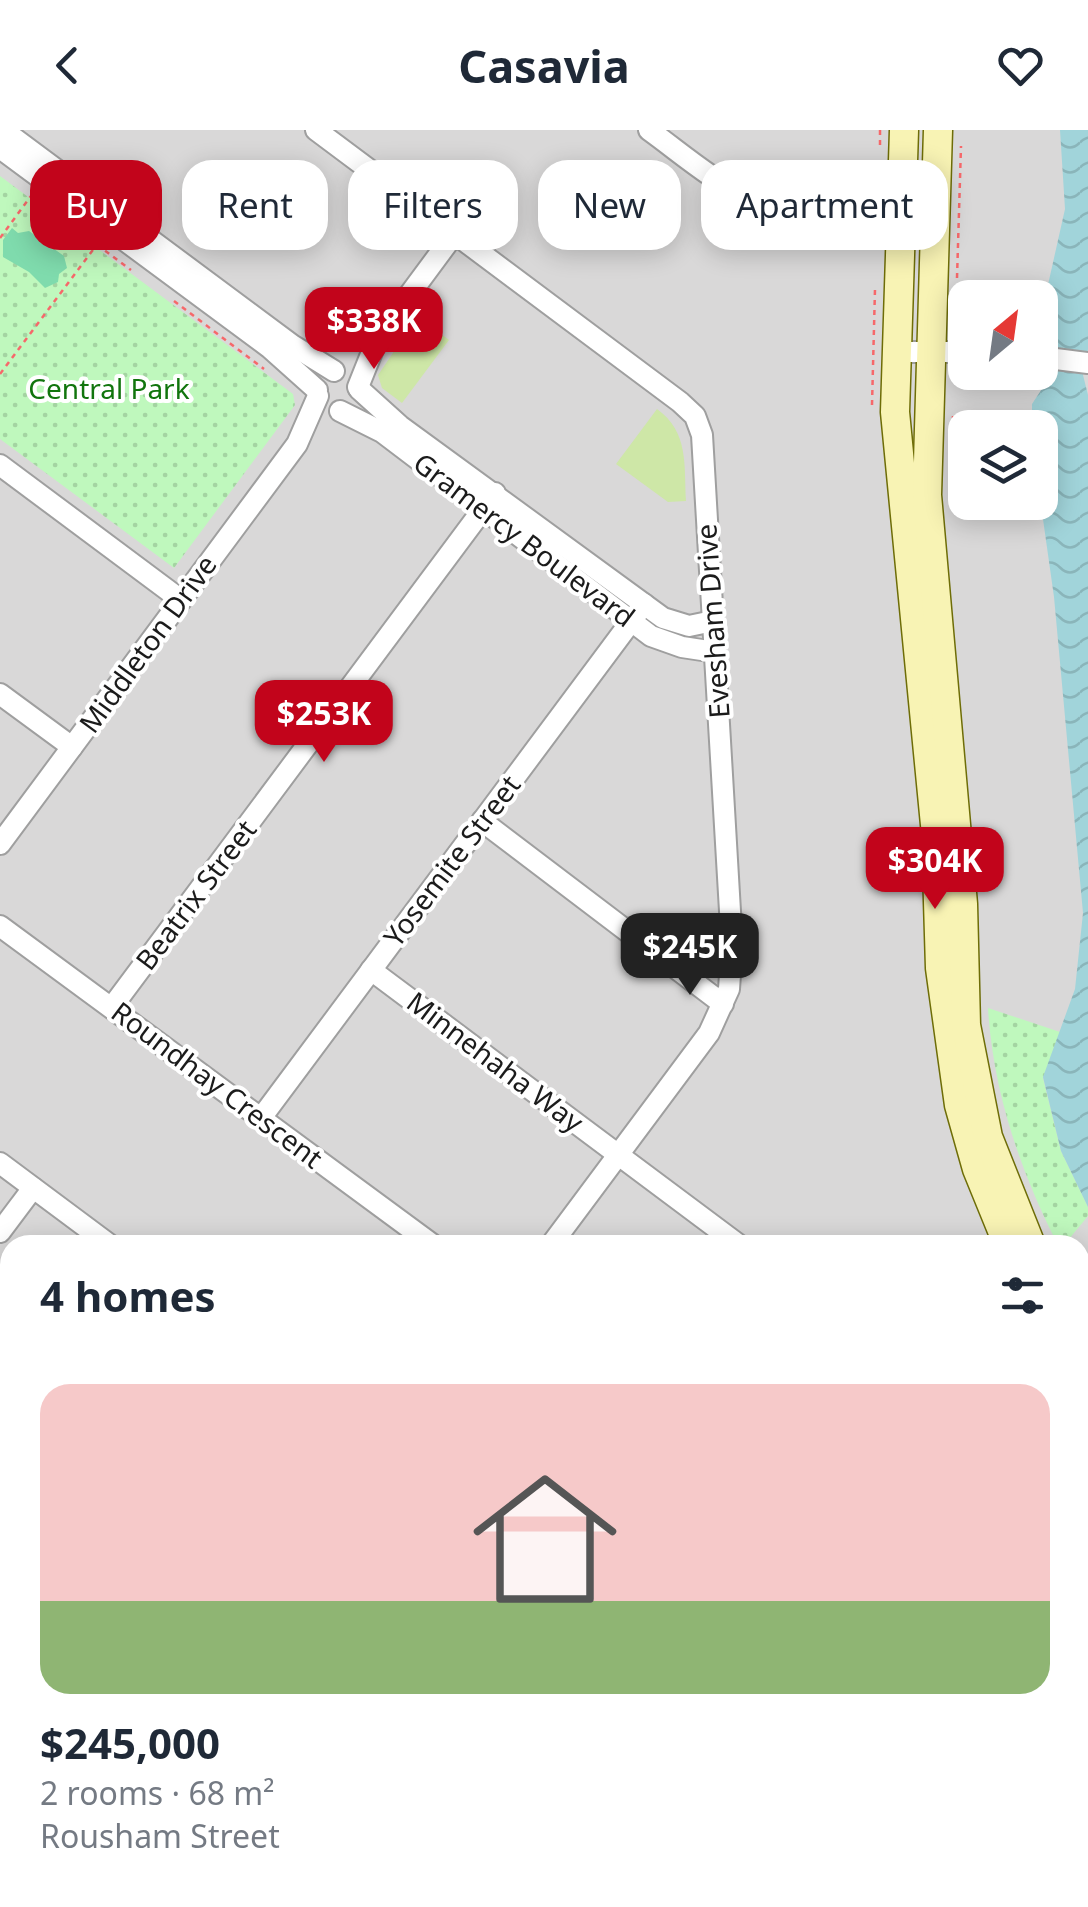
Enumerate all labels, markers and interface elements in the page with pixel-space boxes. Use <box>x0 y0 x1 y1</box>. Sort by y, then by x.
text: Casavia <box>458 35 630 96</box>
icon: back <box>40 38 95 93</box>
icon: heart <box>993 38 1048 93</box>
chip: Buy <box>30 160 162 250</box>
chip: Rent <box>182 160 328 250</box>
chip: Filters <box>348 160 518 250</box>
chip: New <box>538 160 681 250</box>
chip: Apartment <box>701 160 948 250</box>
north arrow <box>948 280 1058 390</box>
map controls <box>948 280 1058 520</box>
pin: $338K <box>304 287 444 372</box>
text: $338K <box>327 298 421 341</box>
park label: Central Park <box>28 369 190 407</box>
button: layers <box>948 410 1058 520</box>
street label: Gramercy Boulevard <box>406 443 643 635</box>
street label: Evesham Drive <box>686 523 738 720</box>
street label: Middleton Drive <box>70 547 225 740</box>
pin: $253K <box>254 680 394 765</box>
text: $253K <box>277 691 371 734</box>
street label: Yosemite Street <box>374 767 528 954</box>
street label: Beatrix Street <box>126 812 264 977</box>
pin: $304K <box>865 827 1005 912</box>
text: $304K <box>888 838 982 881</box>
pin: $245K <box>620 913 760 998</box>
text: $245K <box>643 924 737 967</box>
street label: Minnehaha Way <box>400 982 592 1141</box>
street label: Roundhay Crescent <box>104 992 331 1176</box>
text: 4 homes <box>40 1267 216 1324</box>
icon: filters <box>995 1268 1050 1323</box>
icon: home <box>455 1449 635 1629</box>
text: $245,000 <box>40 1714 220 1771</box>
text: 2 rooms · 68 m² <box>40 1771 274 1814</box>
text: Rousham Street <box>40 1814 280 1857</box>

